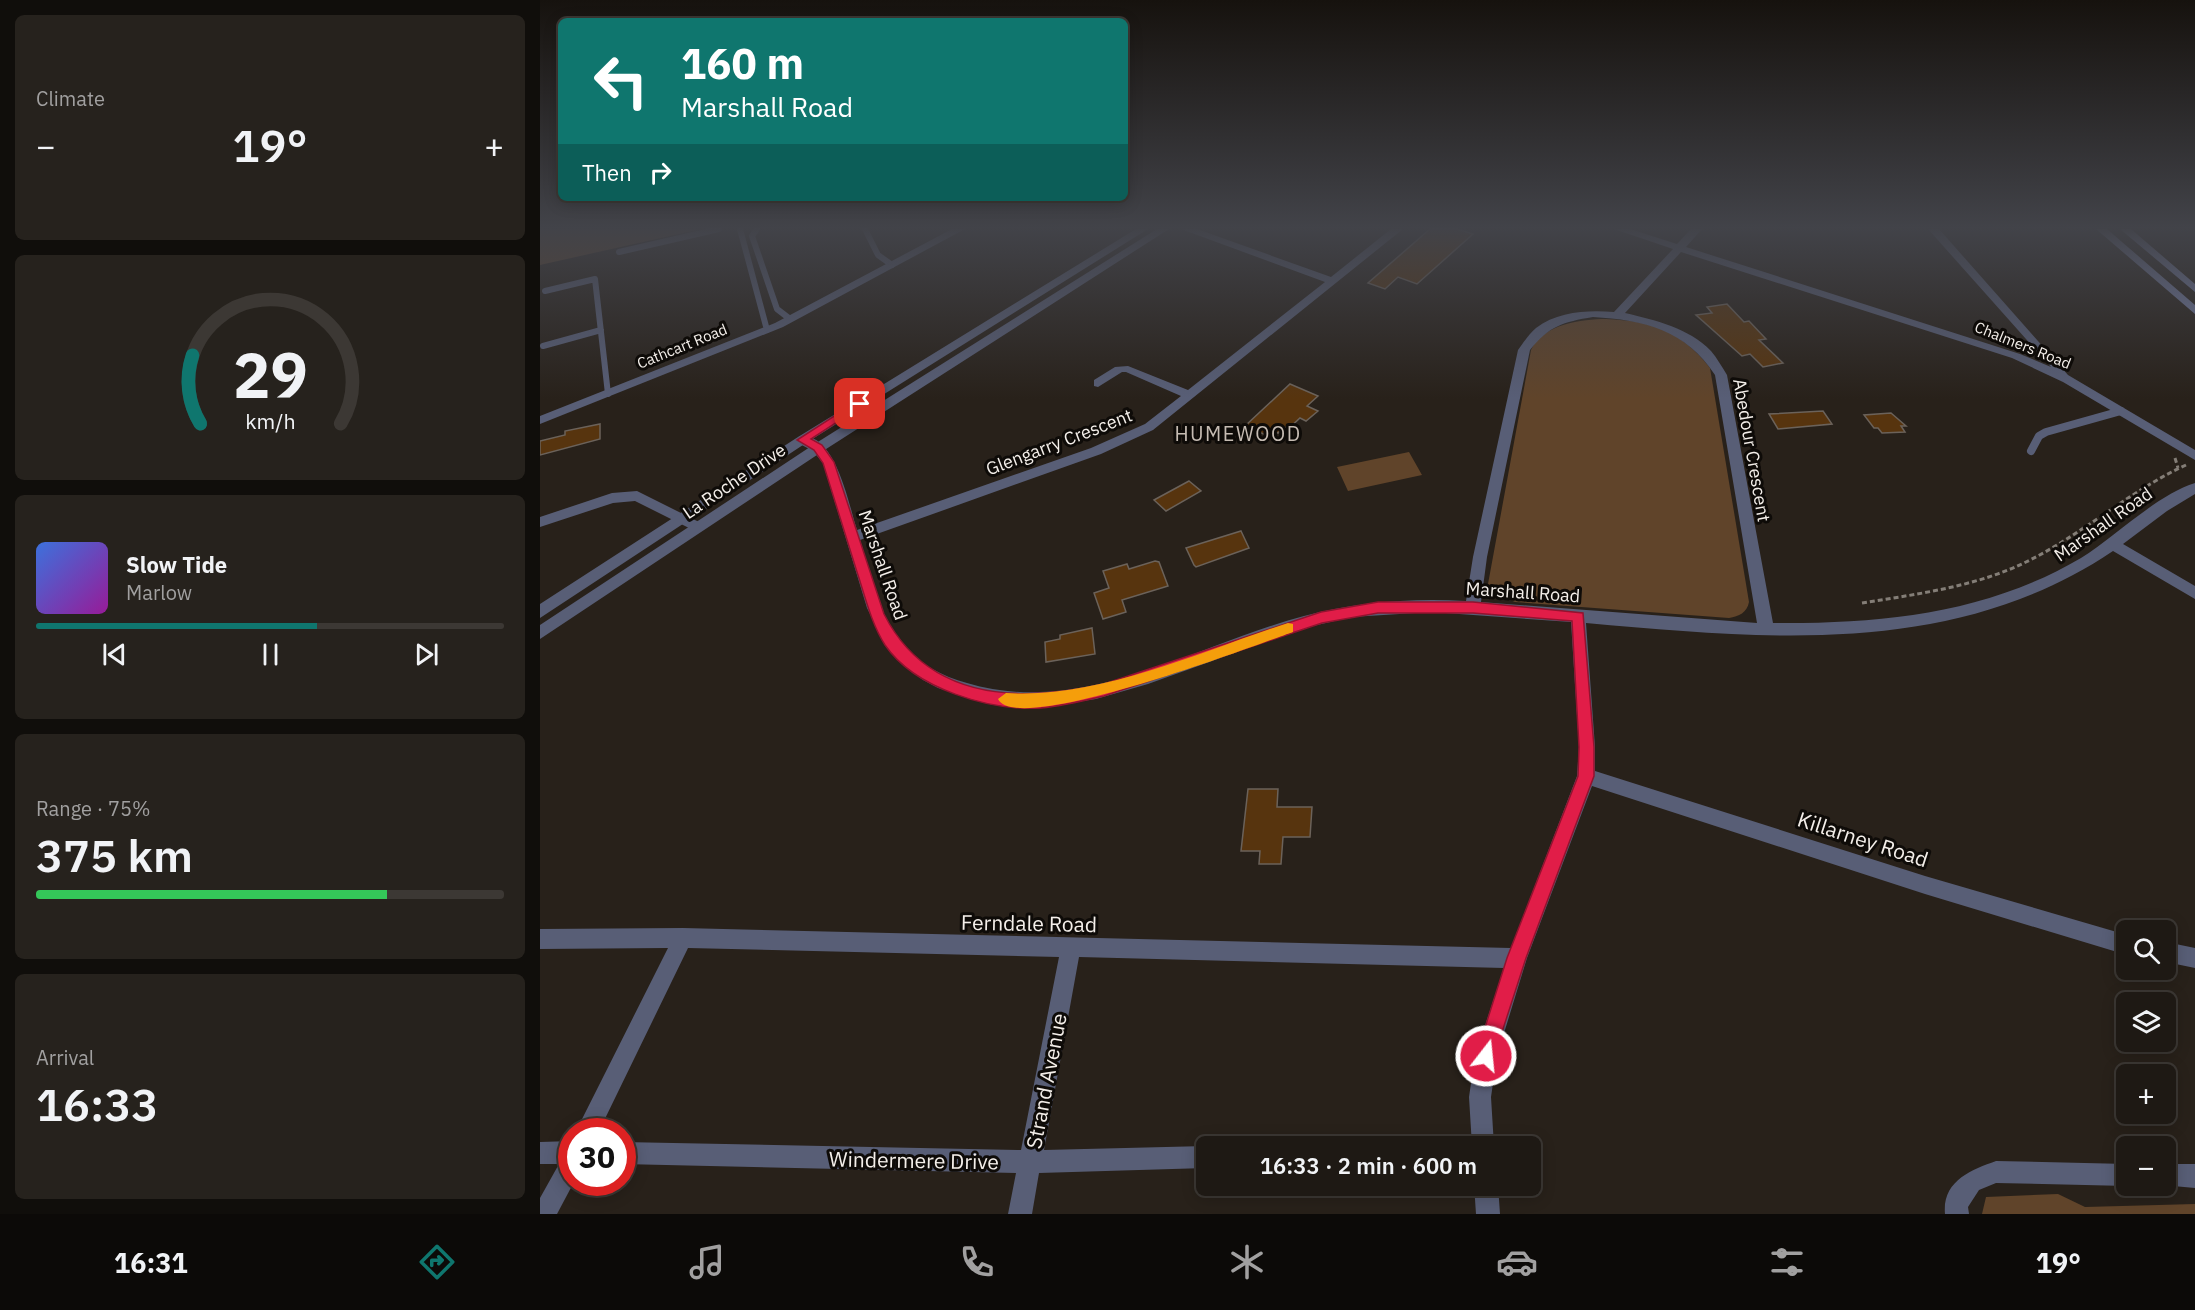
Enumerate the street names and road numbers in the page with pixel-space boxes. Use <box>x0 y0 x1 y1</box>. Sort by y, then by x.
street label: Chalmers Road <box>1972 317 2074 373</box>
street label: Cathcart Road <box>634 319 730 373</box>
street label: Abedour Crescent <box>1728 377 1776 523</box>
street label: Glengarry Crescent <box>983 404 1135 480</box>
street label: La Roche Drive <box>678 438 790 524</box>
street label: Marshall Road <box>2049 482 2157 566</box>
street label: Marshall Road <box>853 507 913 623</box>
street label: Marshall Road <box>1465 577 1581 607</box>
street label: Killarney Road <box>1794 805 1932 873</box>
street label: Ferndale Road <box>961 908 1097 938</box>
street label: Strand Avenue <box>1019 1011 1073 1151</box>
street label: Windermere Drive <box>829 1145 999 1175</box>

